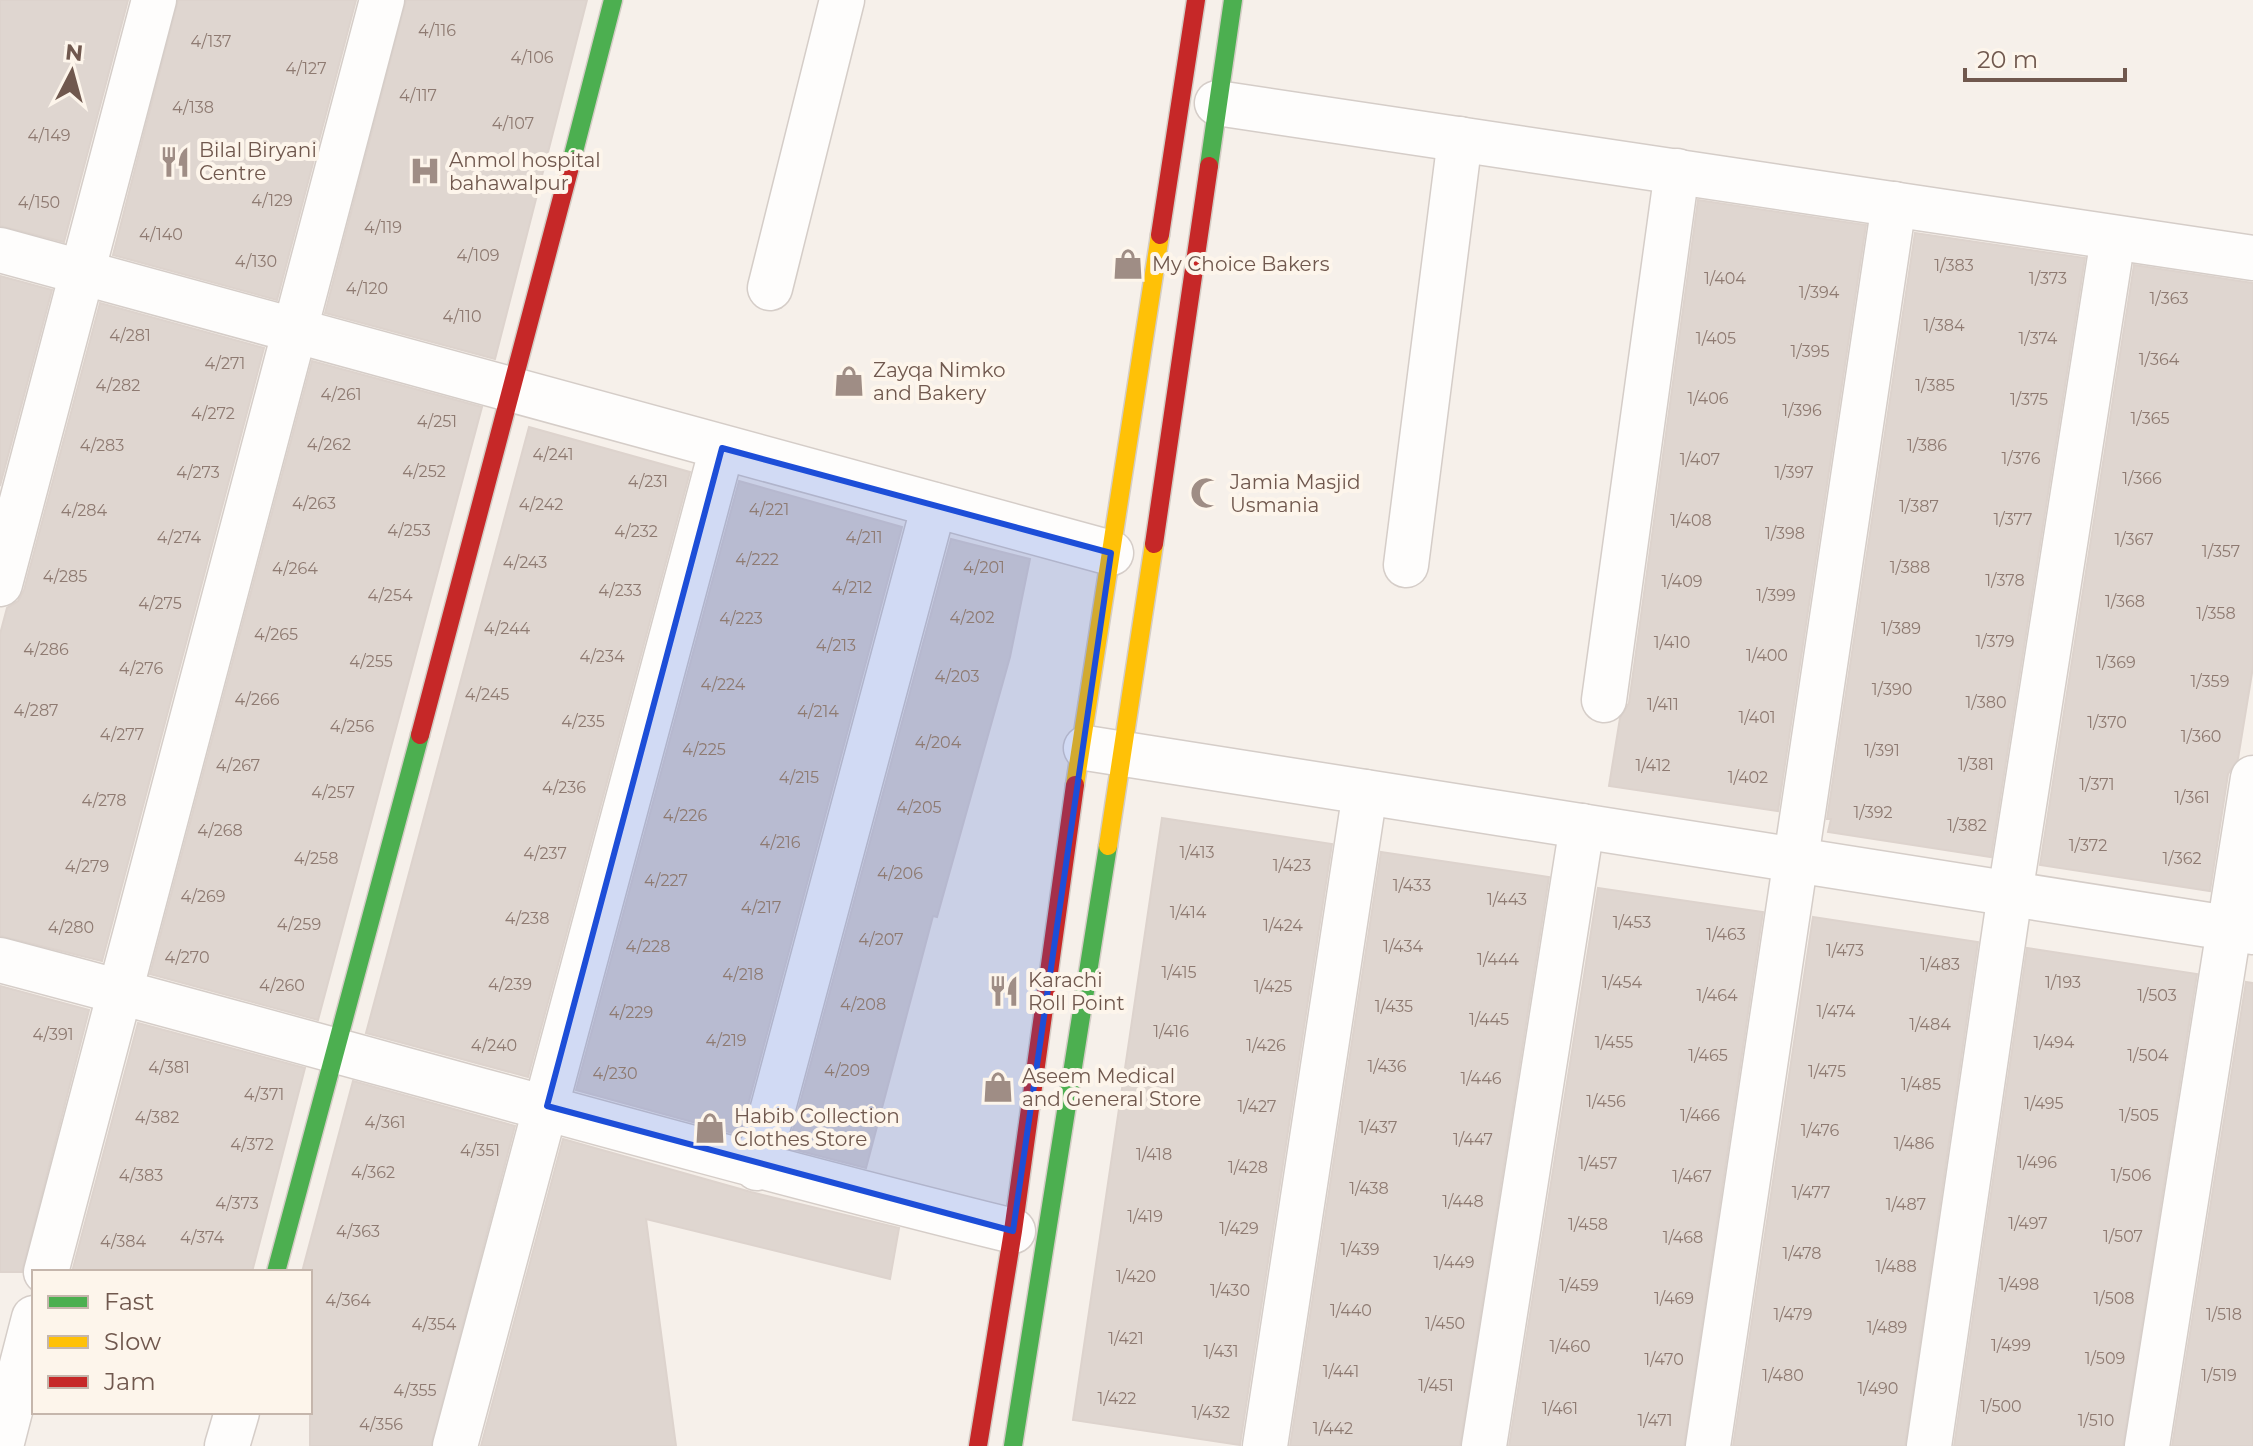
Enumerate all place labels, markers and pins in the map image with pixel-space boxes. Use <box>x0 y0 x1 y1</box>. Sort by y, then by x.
place label: Bilal Biryani Centre <box>199 138 317 185</box>
restaurant icon: Bilal Biryani Centre <box>158 145 192 179</box>
place label: Anmol hospital bahawalpur <box>449 148 601 195</box>
hospital icon: Anmol hospital bahawalpur <box>408 154 442 188</box>
shop icon: My Choice Bakers <box>1111 247 1145 281</box>
place label: My Choice Bakers <box>1152 252 1330 276</box>
place label: Zayqa Nimko and Bakery <box>873 358 1006 405</box>
shop icon: Zayqa Nimko and Bakery <box>832 364 866 398</box>
place label: Jamia Masjid Usmania <box>1229 470 1361 517</box>
mosque icon: Jamia Masjid Usmania <box>1189 476 1223 510</box>
place label: Karachi Roll Point <box>1028 968 1125 1015</box>
restaurant icon: Karachi Roll Point <box>987 974 1021 1008</box>
place label: Aseem Medical and General Store <box>1022 1064 1201 1111</box>
shop icon: Aseem Medical and General Store <box>981 1070 1015 1104</box>
place label: Habib Collection Clothes Store <box>734 1104 900 1151</box>
shop icon: Habib Collection Clothes Store <box>693 1111 727 1145</box>

